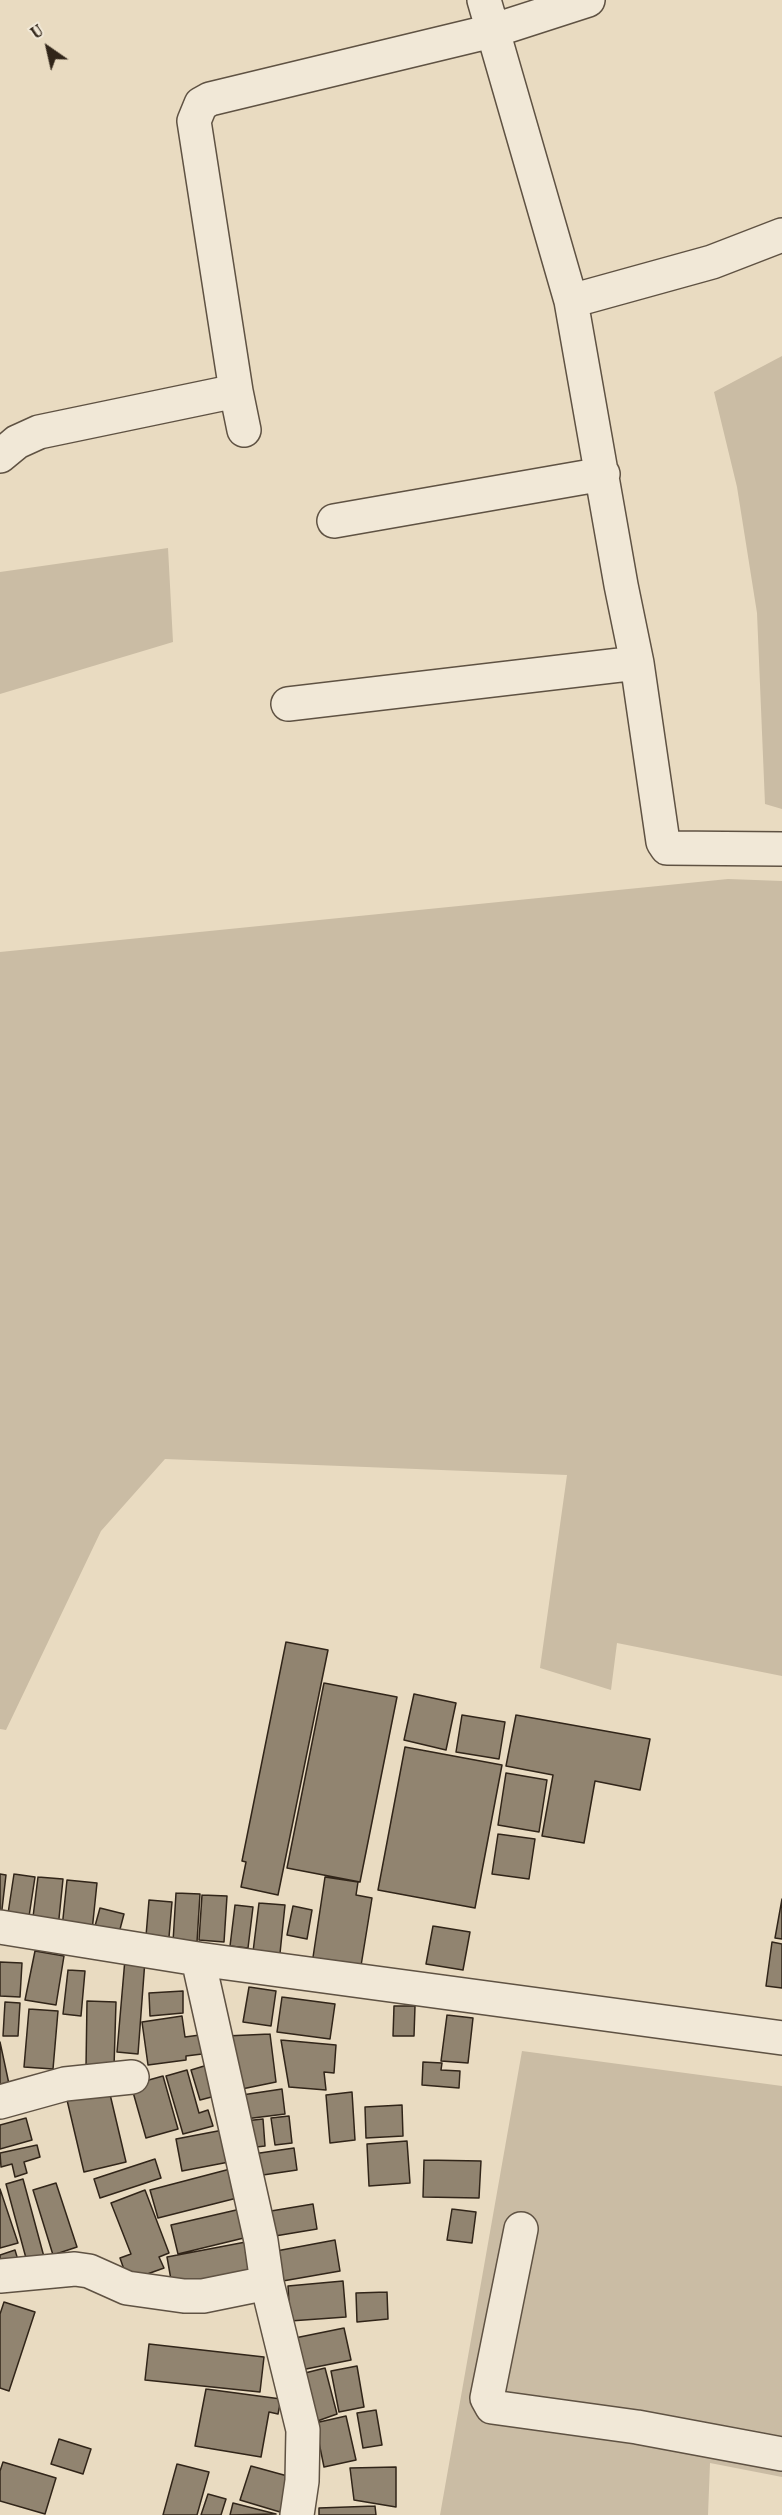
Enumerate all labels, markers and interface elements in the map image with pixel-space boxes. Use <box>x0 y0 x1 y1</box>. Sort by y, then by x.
north arrow <box>18 18 78 78</box>
text: U <box>27 21 49 45</box>

